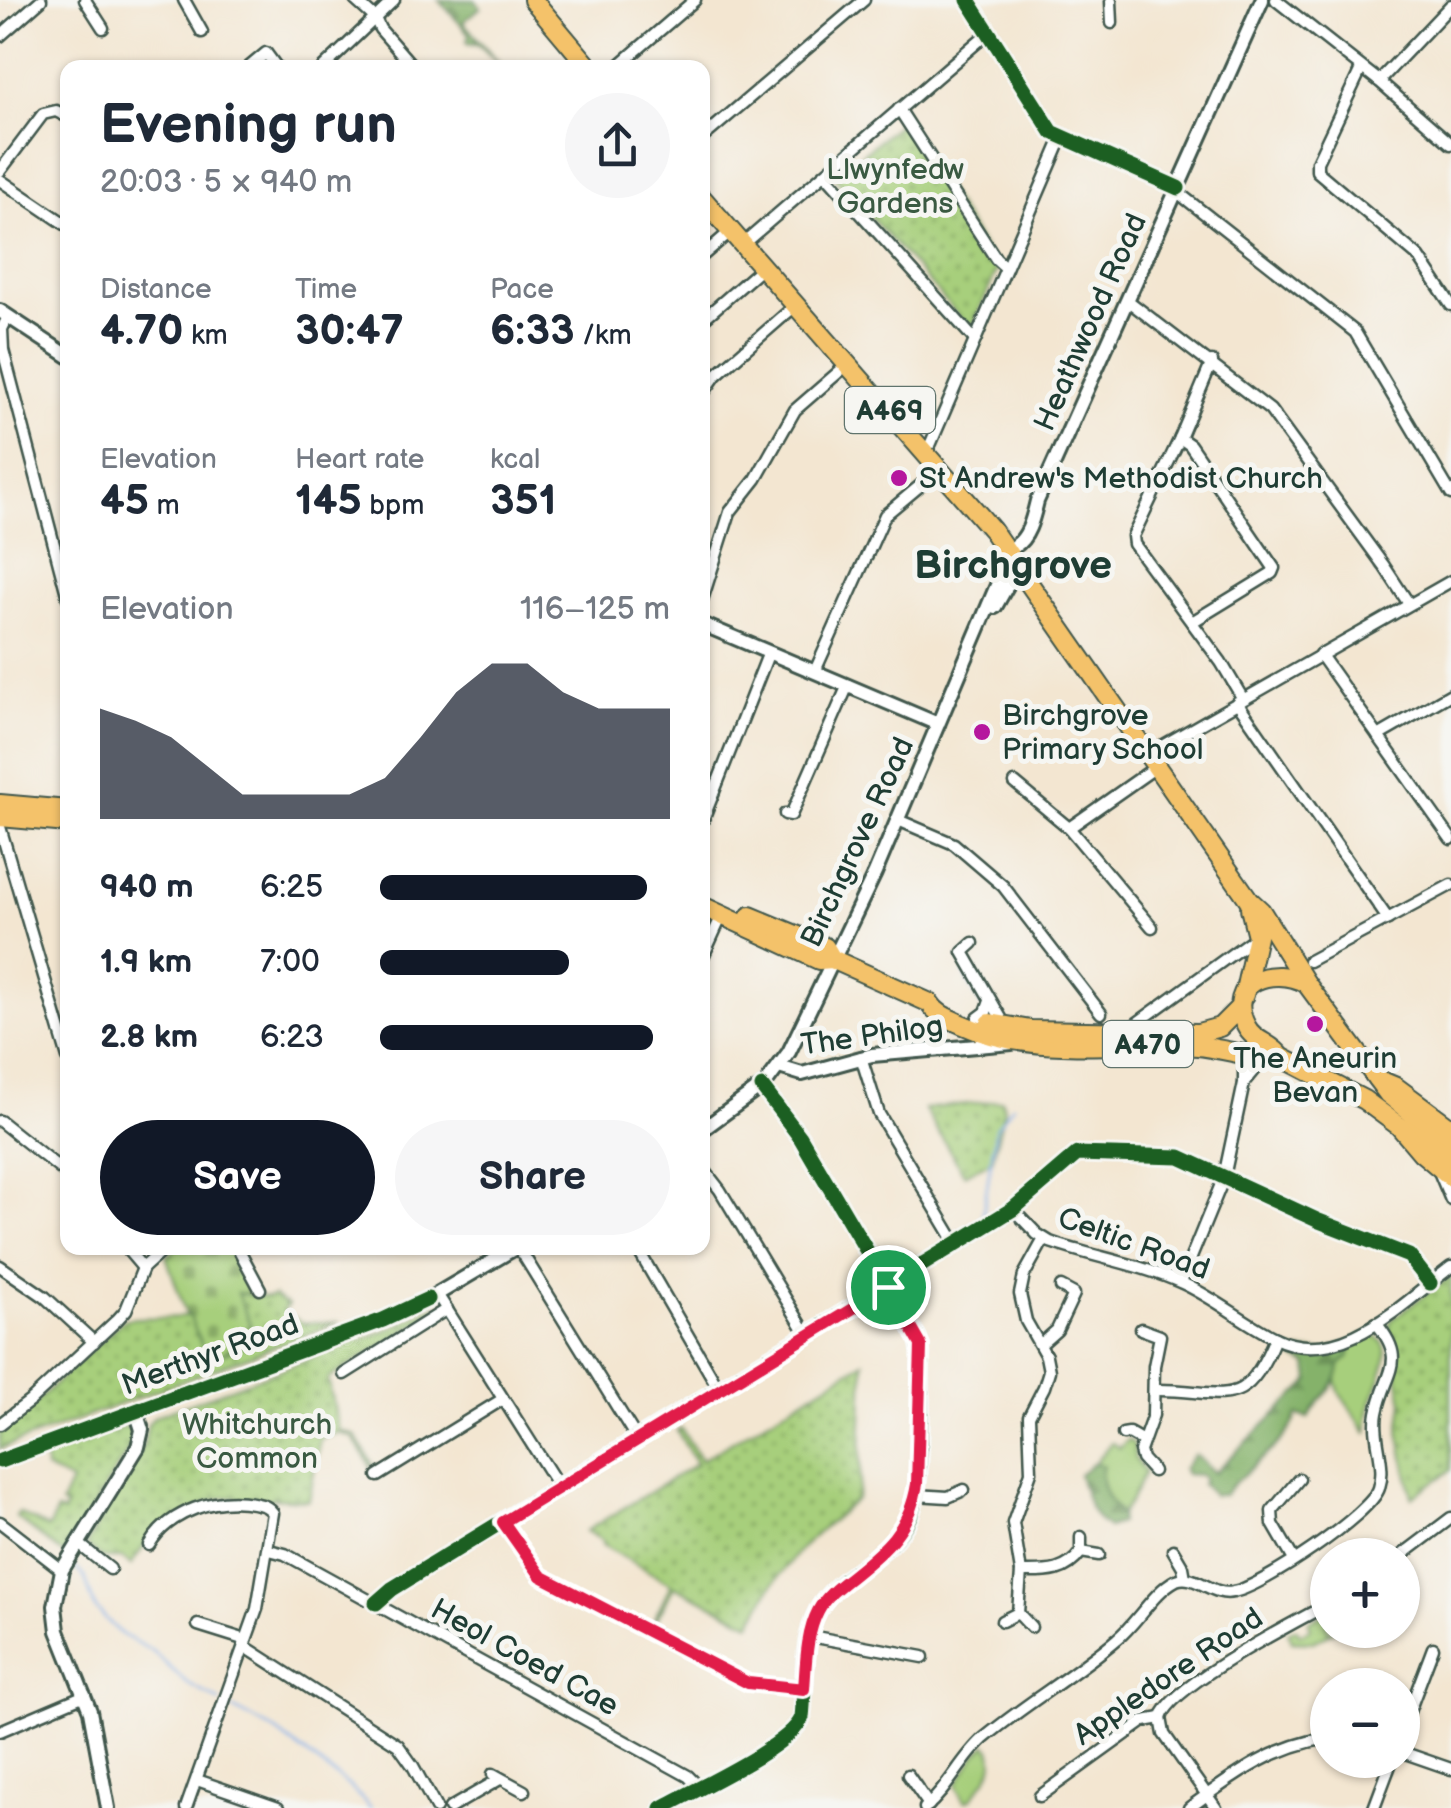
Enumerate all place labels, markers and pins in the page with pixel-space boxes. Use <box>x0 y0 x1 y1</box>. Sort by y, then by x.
place label: St Andrew's Methodist Church <box>919 461 1323 497</box>
marker: St Andrew's Methodist Church <box>888 467 910 489</box>
place label: Birchgrove Primary School <box>1002 698 1203 768</box>
marker: Birchgrove Primary School <box>971 721 993 743</box>
marker: The Aneurin Bevan <box>1304 1013 1326 1035</box>
place label: The Aneurin Bevan <box>1233 1041 1397 1111</box>
pin <box>846 1245 931 1330</box>

